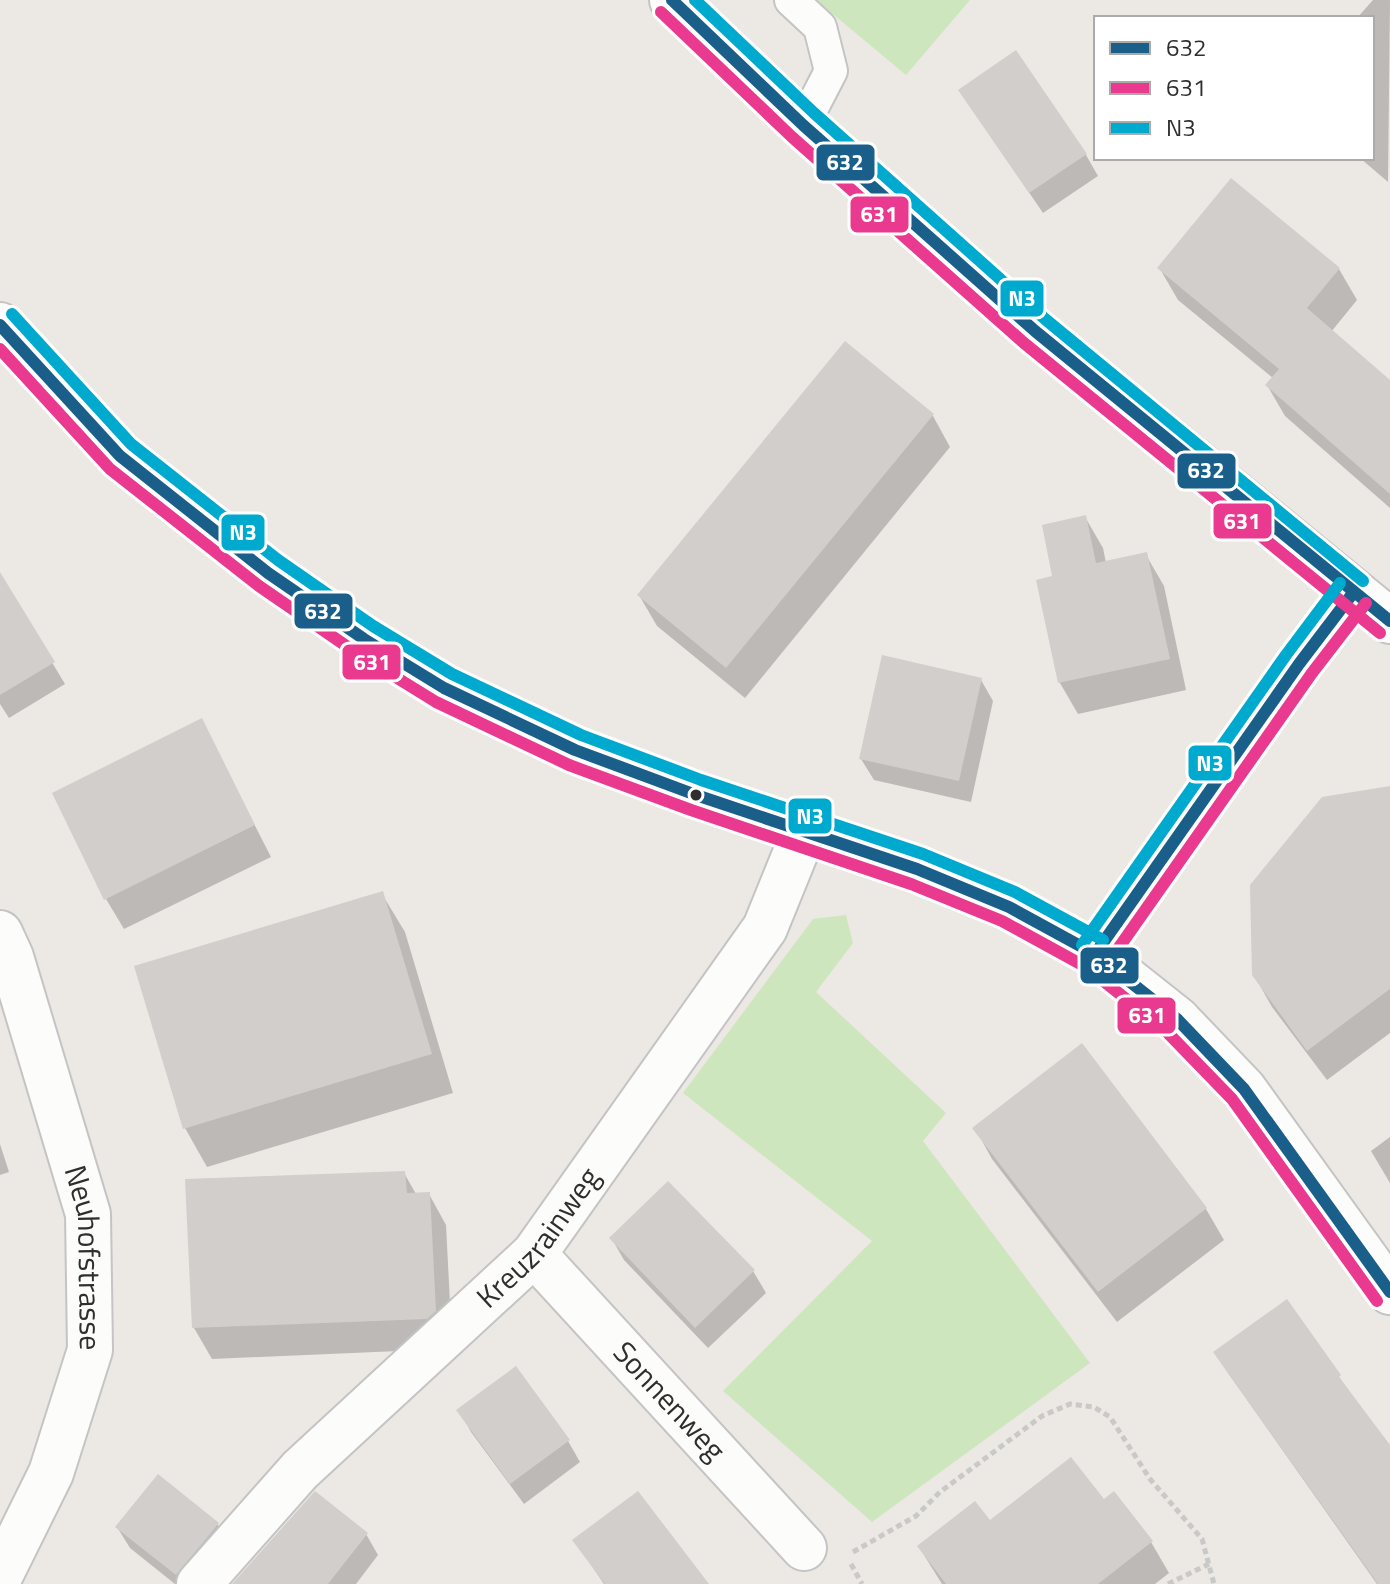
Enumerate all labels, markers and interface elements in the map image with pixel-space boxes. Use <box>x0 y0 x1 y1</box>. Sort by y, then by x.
legend <box>1094 16 1374 160</box>
text: 632 <box>1166 29 1206 65</box>
text: 631 <box>1166 69 1206 105</box>
text: N3 <box>1166 109 1196 145</box>
line badge: 632 <box>815 143 876 182</box>
text: 632 <box>827 145 863 179</box>
line badge: 631 <box>849 195 910 234</box>
text: 631 <box>861 197 897 231</box>
line badge: N3 <box>999 279 1045 318</box>
text: N3 <box>1008 281 1036 315</box>
line badge: 632 <box>1176 452 1237 490</box>
text: 632 <box>1188 453 1224 487</box>
line badge: 631 <box>1212 502 1273 540</box>
text: 631 <box>1224 504 1260 538</box>
line badge: N3 <box>220 513 266 552</box>
text: N3 <box>229 515 257 549</box>
line badge: 632 <box>293 592 354 630</box>
text: 632 <box>305 594 341 628</box>
line badge: 631 <box>341 643 402 681</box>
text: 631 <box>354 645 390 679</box>
line badge: N3 <box>1187 744 1233 782</box>
text: N3 <box>1196 746 1224 780</box>
unlabelled marker <box>688 787 704 803</box>
line badge: N3 <box>787 797 833 835</box>
text: N3 <box>796 799 824 833</box>
line badge: 632 <box>1079 946 1140 985</box>
text: 632 <box>1091 948 1127 982</box>
line badge: 631 <box>1116 996 1177 1035</box>
text: 631 <box>1129 998 1165 1032</box>
street label: Kreuzrainweg <box>465 1157 611 1319</box>
street label: Neuhofstrasse <box>53 1159 114 1351</box>
street label: Sonnenweg <box>603 1330 737 1471</box>

